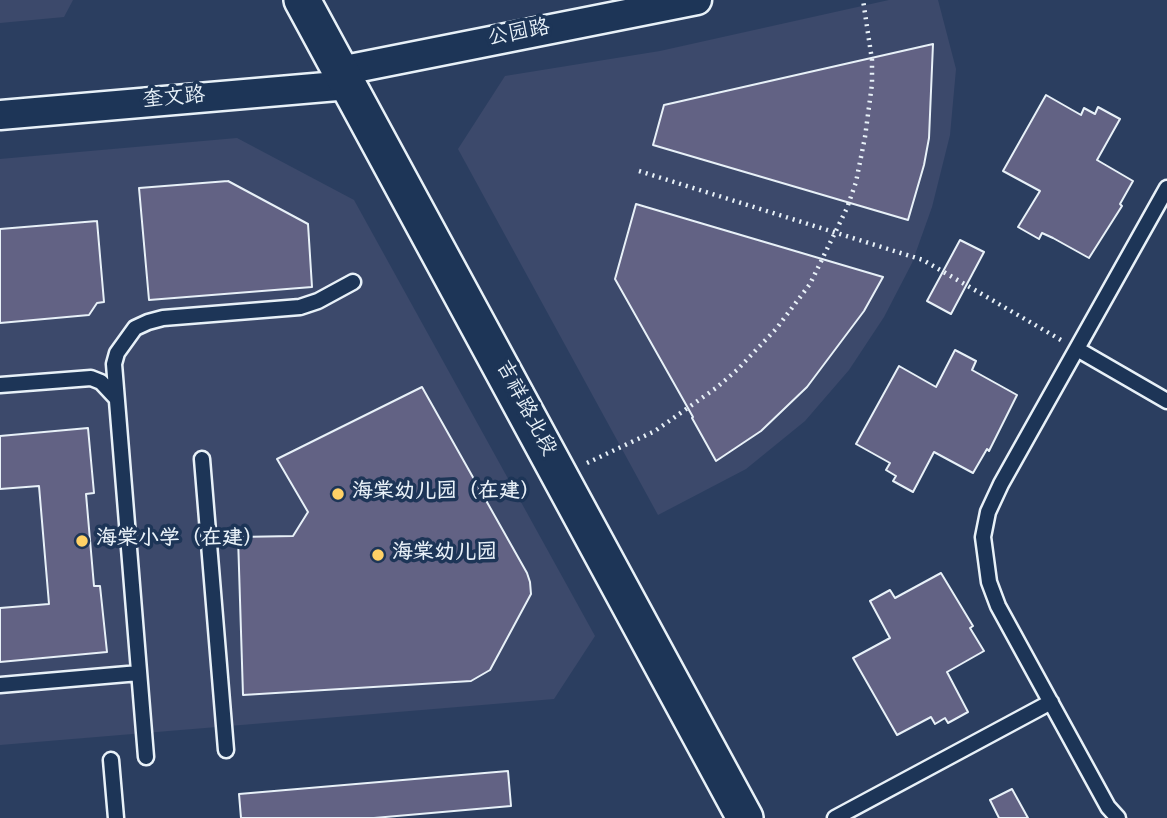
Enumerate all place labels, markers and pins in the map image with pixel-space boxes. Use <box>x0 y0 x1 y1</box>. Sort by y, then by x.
place label: 海棠幼儿园（在建） <box>352 481 541 507</box>
marker: 海棠幼儿园（在建） <box>330 486 346 502</box>
place label: 海棠小学（在建） <box>96 528 264 554</box>
marker: 海棠小学（在建） <box>74 533 90 549</box>
place label: 海棠幼儿园 <box>392 542 497 568</box>
marker: 海棠幼儿园 <box>370 547 386 563</box>

